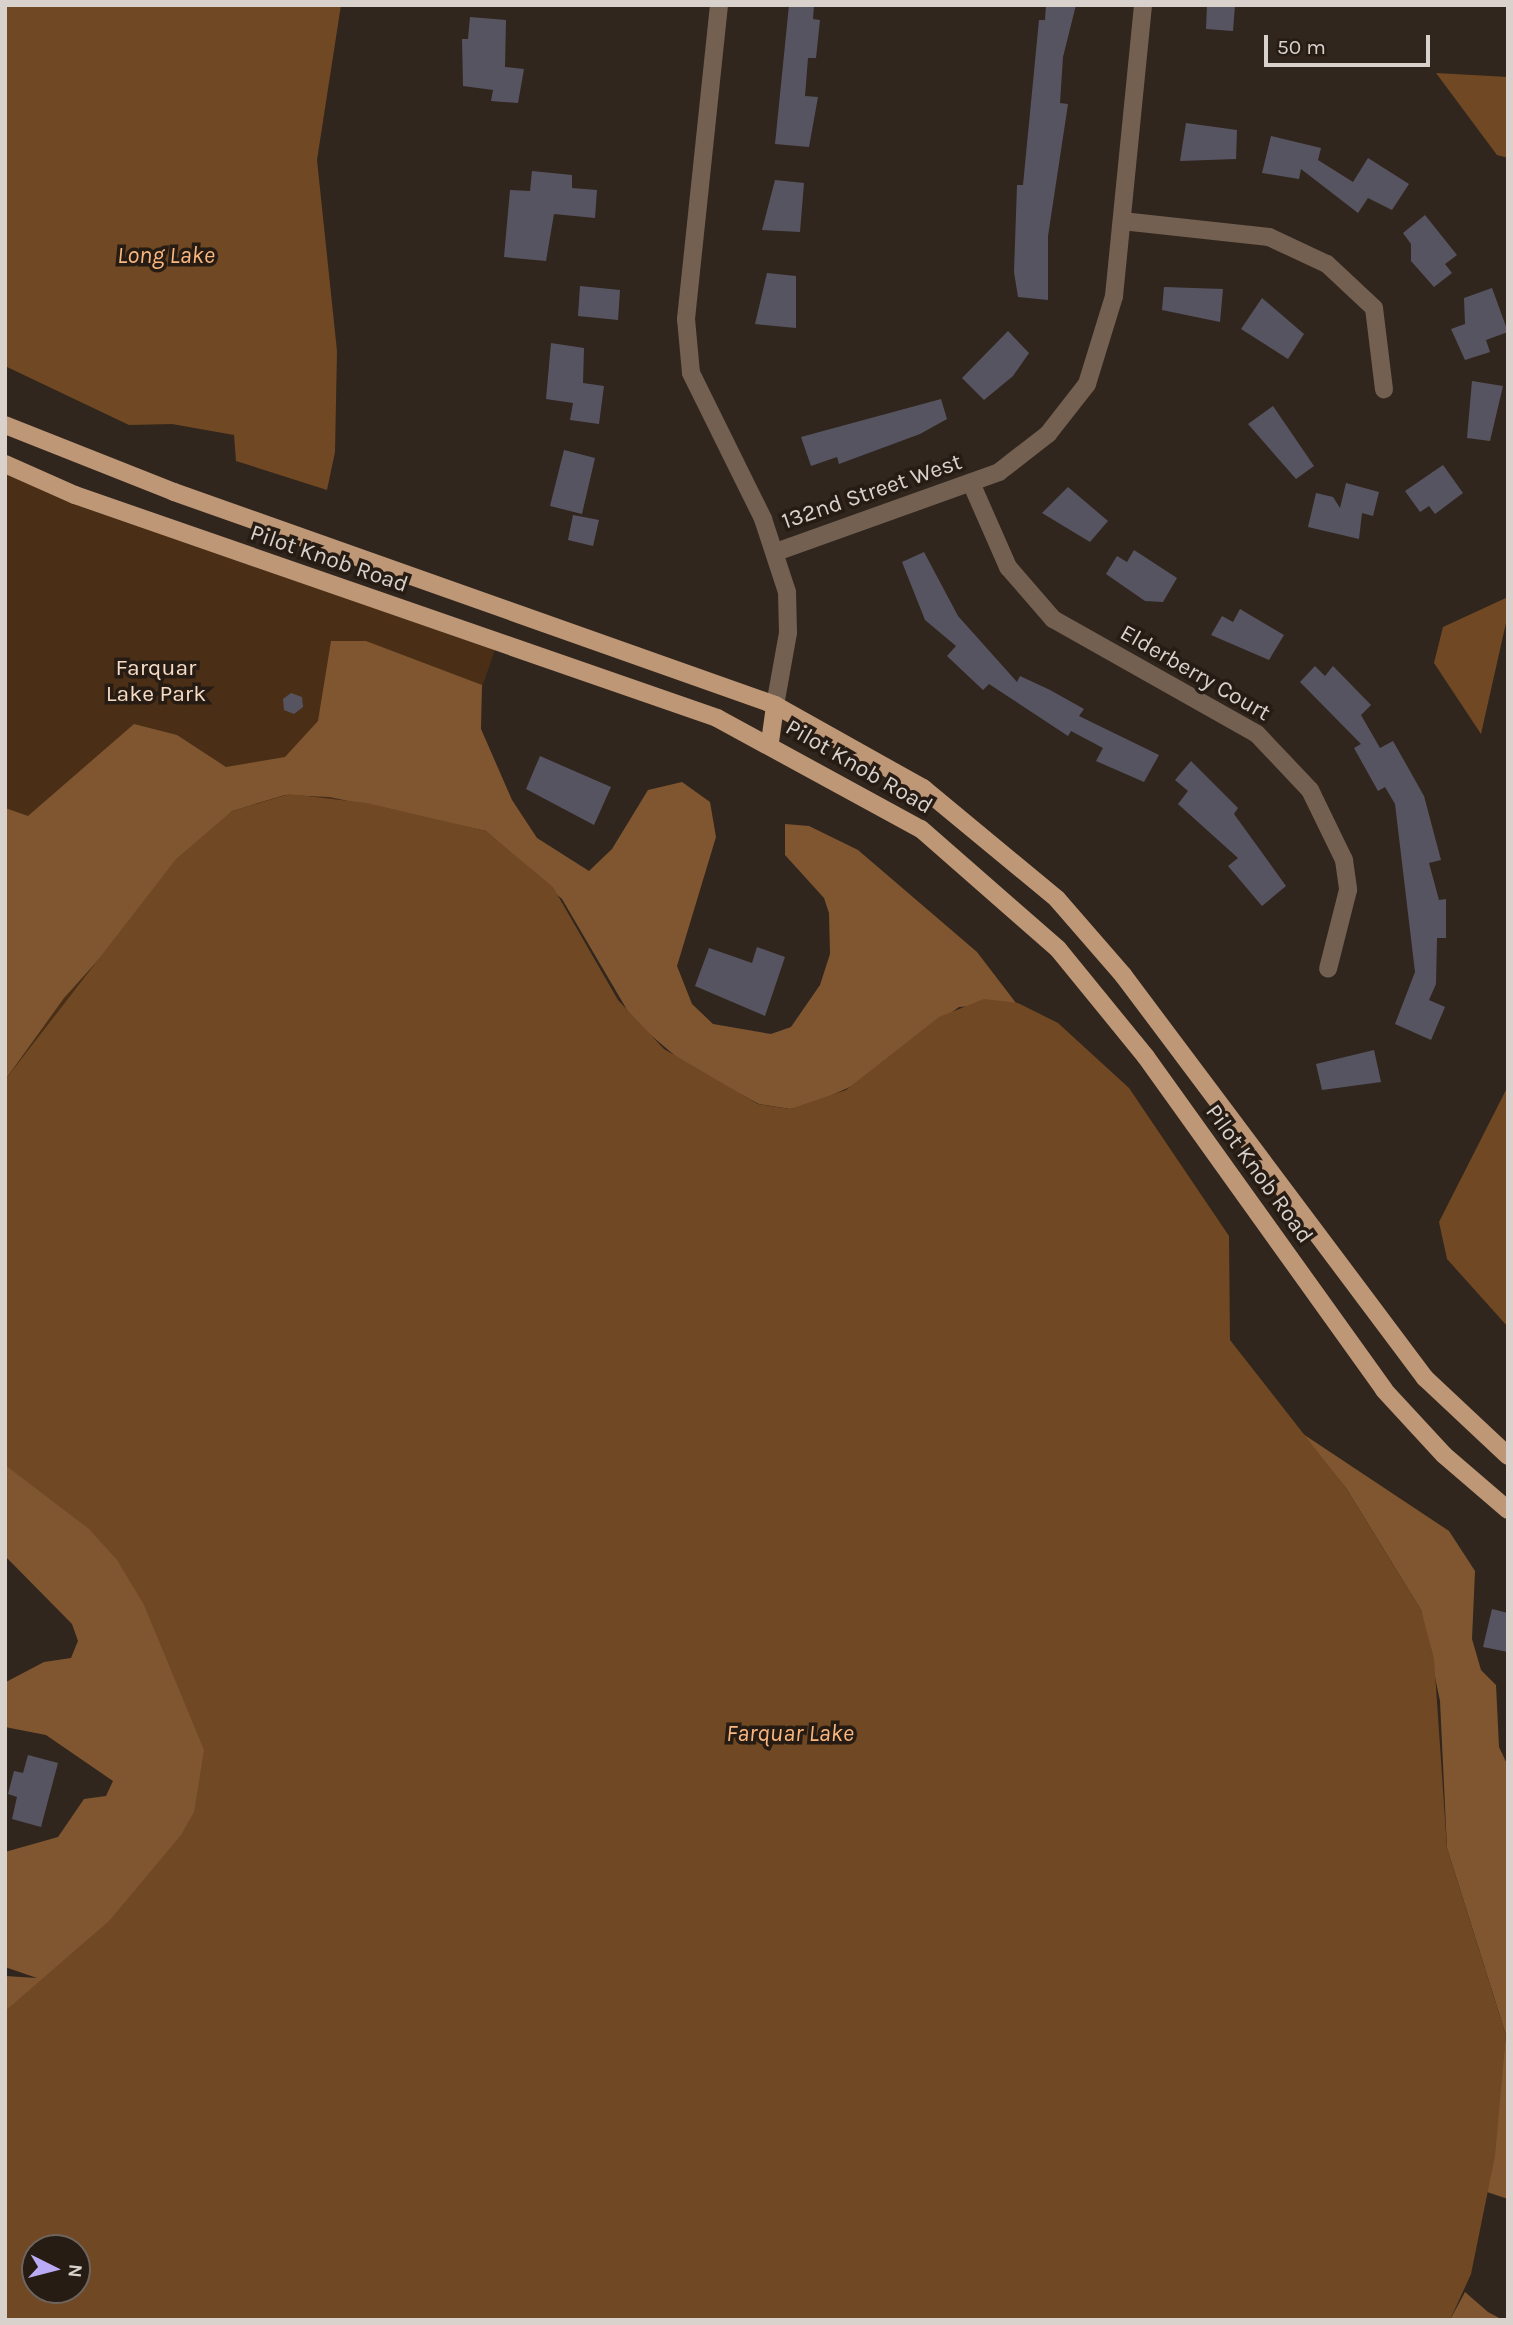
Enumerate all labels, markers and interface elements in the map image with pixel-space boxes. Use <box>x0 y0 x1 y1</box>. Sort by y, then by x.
scale bar <box>1268 21 1434 65</box>
text: 50 m <box>1277 35 1326 59</box>
water label: Long Lake <box>117 242 215 270</box>
street label: 132nd Street West <box>778 448 966 536</box>
street label: Pilot Knob Road <box>246 519 412 599</box>
street label: Elderberry Court <box>1115 619 1275 727</box>
park label: Farquar Lake Park <box>106 654 206 708</box>
street label: Pilot Knob Road <box>781 714 937 820</box>
street label: Pilot Knob Road <box>1199 1099 1319 1249</box>
water label: Farquar Lake <box>726 1720 854 1748</box>
north arrow <box>21 2234 91 2304</box>
text: N <box>63 2263 87 2279</box>

